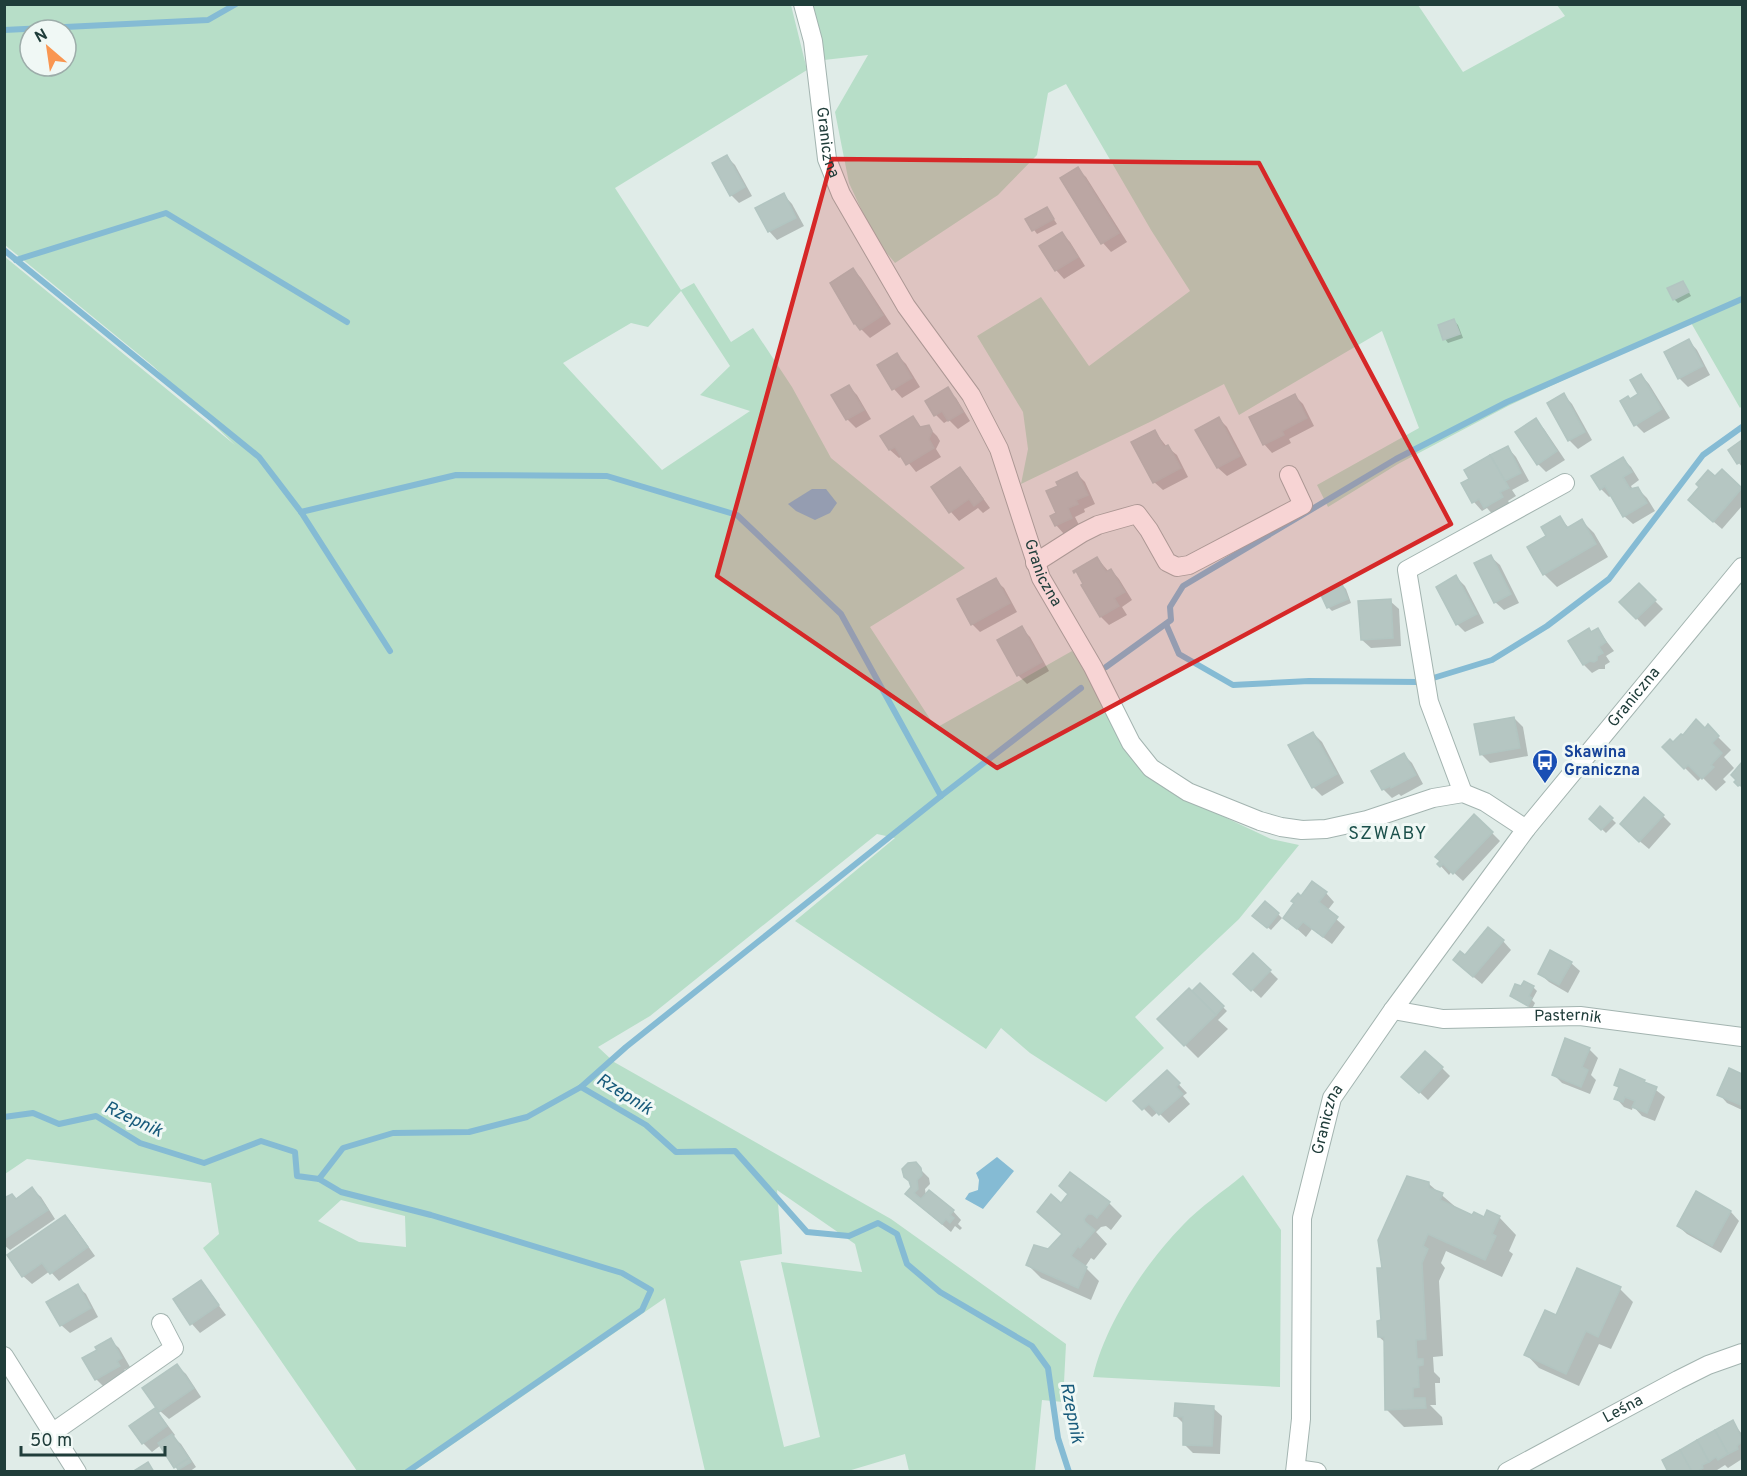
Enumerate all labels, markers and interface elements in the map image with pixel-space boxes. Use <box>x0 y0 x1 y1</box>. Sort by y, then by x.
north arrow <box>18 18 78 78</box>
text: N <box>32 25 52 48</box>
street label: Graniczna <box>811 106 844 181</box>
street label: Graniczna <box>1019 537 1066 611</box>
street label: Graniczna <box>1604 663 1665 732</box>
place label: Skawina Graniczna <box>1564 743 1640 781</box>
bus stop icon: Skawina Graniczna <box>1530 747 1560 785</box>
district label: SZWABY <box>1348 823 1428 846</box>
street label: Pasternik <box>1534 1006 1603 1029</box>
water label: Rzepnik <box>592 1069 657 1122</box>
street label: Graniczna <box>1308 1081 1348 1157</box>
water label: Rzepnik <box>100 1096 167 1144</box>
water label: Rzepnik <box>1054 1380 1088 1447</box>
street label: Leśna <box>1600 1391 1647 1428</box>
scale bar <box>21 1419 165 1457</box>
text: 50 m <box>30 1430 72 1453</box>

